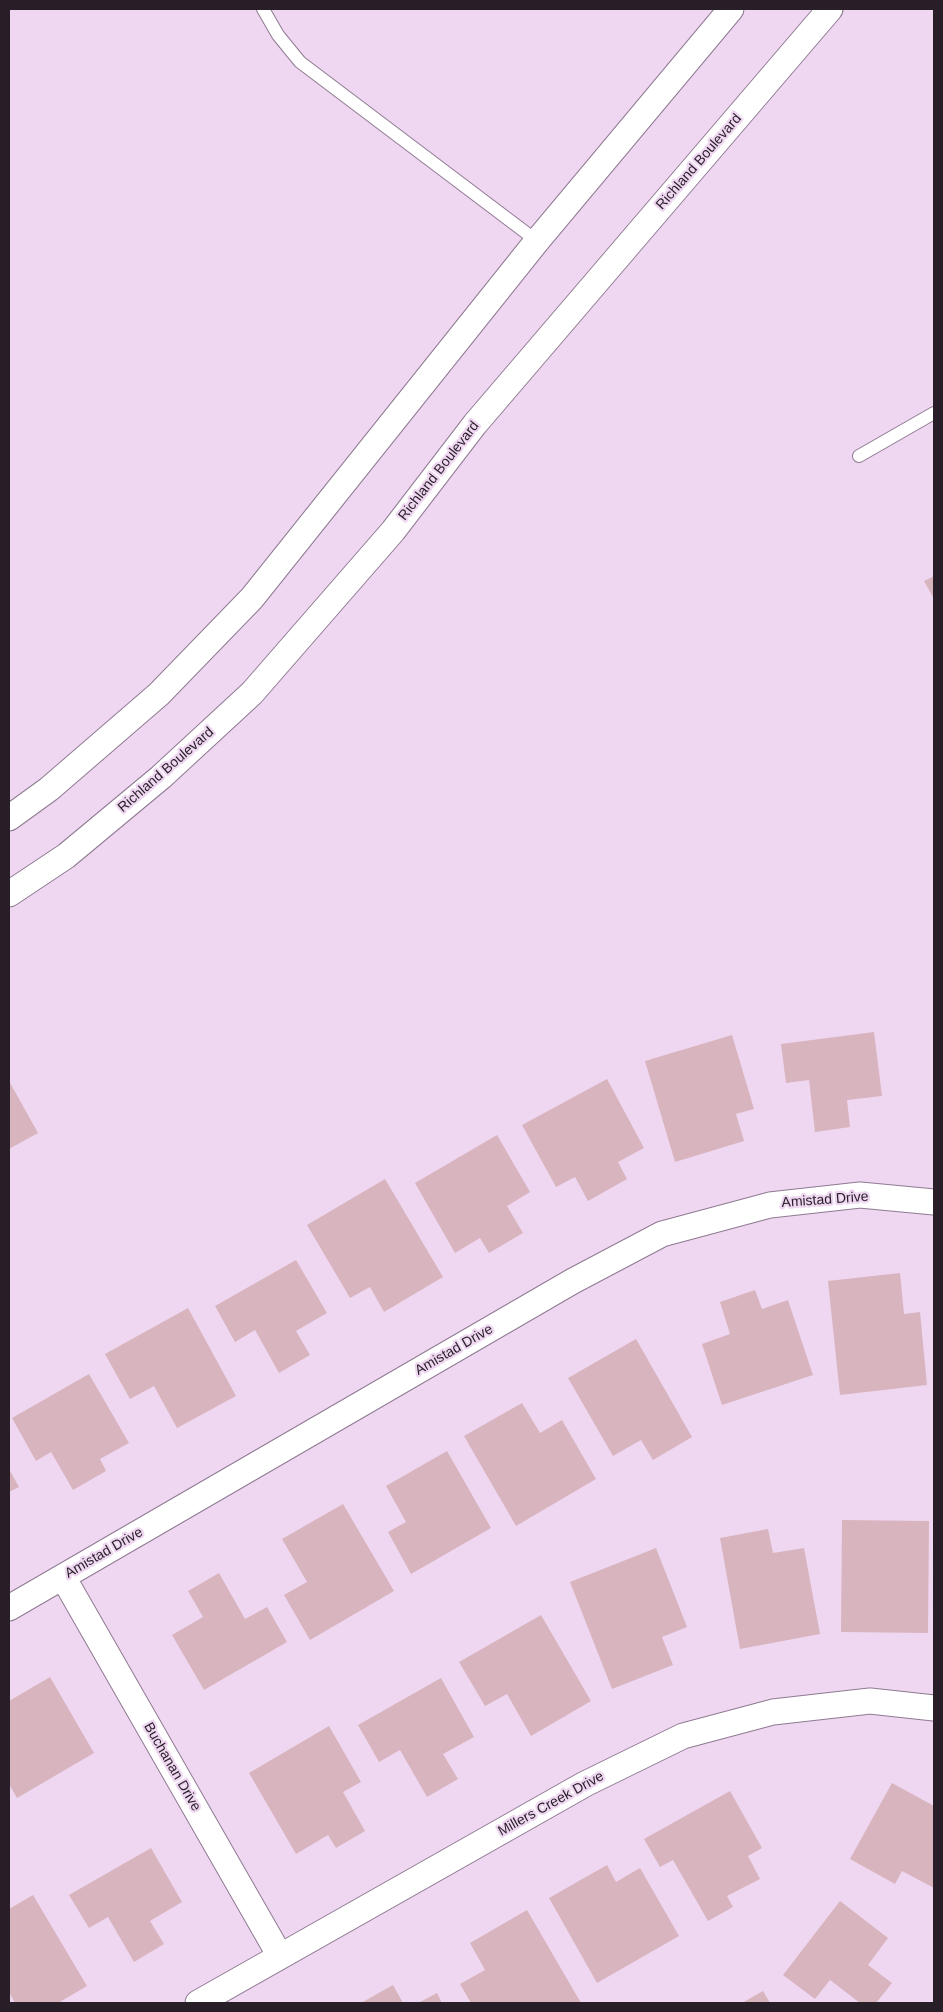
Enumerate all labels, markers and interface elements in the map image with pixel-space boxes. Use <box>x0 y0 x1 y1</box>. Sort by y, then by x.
street label: Richland Boulevard <box>653 111 745 213</box>
street label: Richland Boulevard <box>395 418 483 524</box>
street label: Richland Boulevard <box>115 724 217 816</box>
street label: Amistad Drive <box>781 1189 869 1211</box>
street label: Amistad Drive <box>412 1321 496 1379</box>
street label: Amistad Drive <box>62 1524 146 1582</box>
street label: Buchanan Drive <box>140 1720 204 1814</box>
street label: Millers Creek Drive <box>495 1768 607 1840</box>

